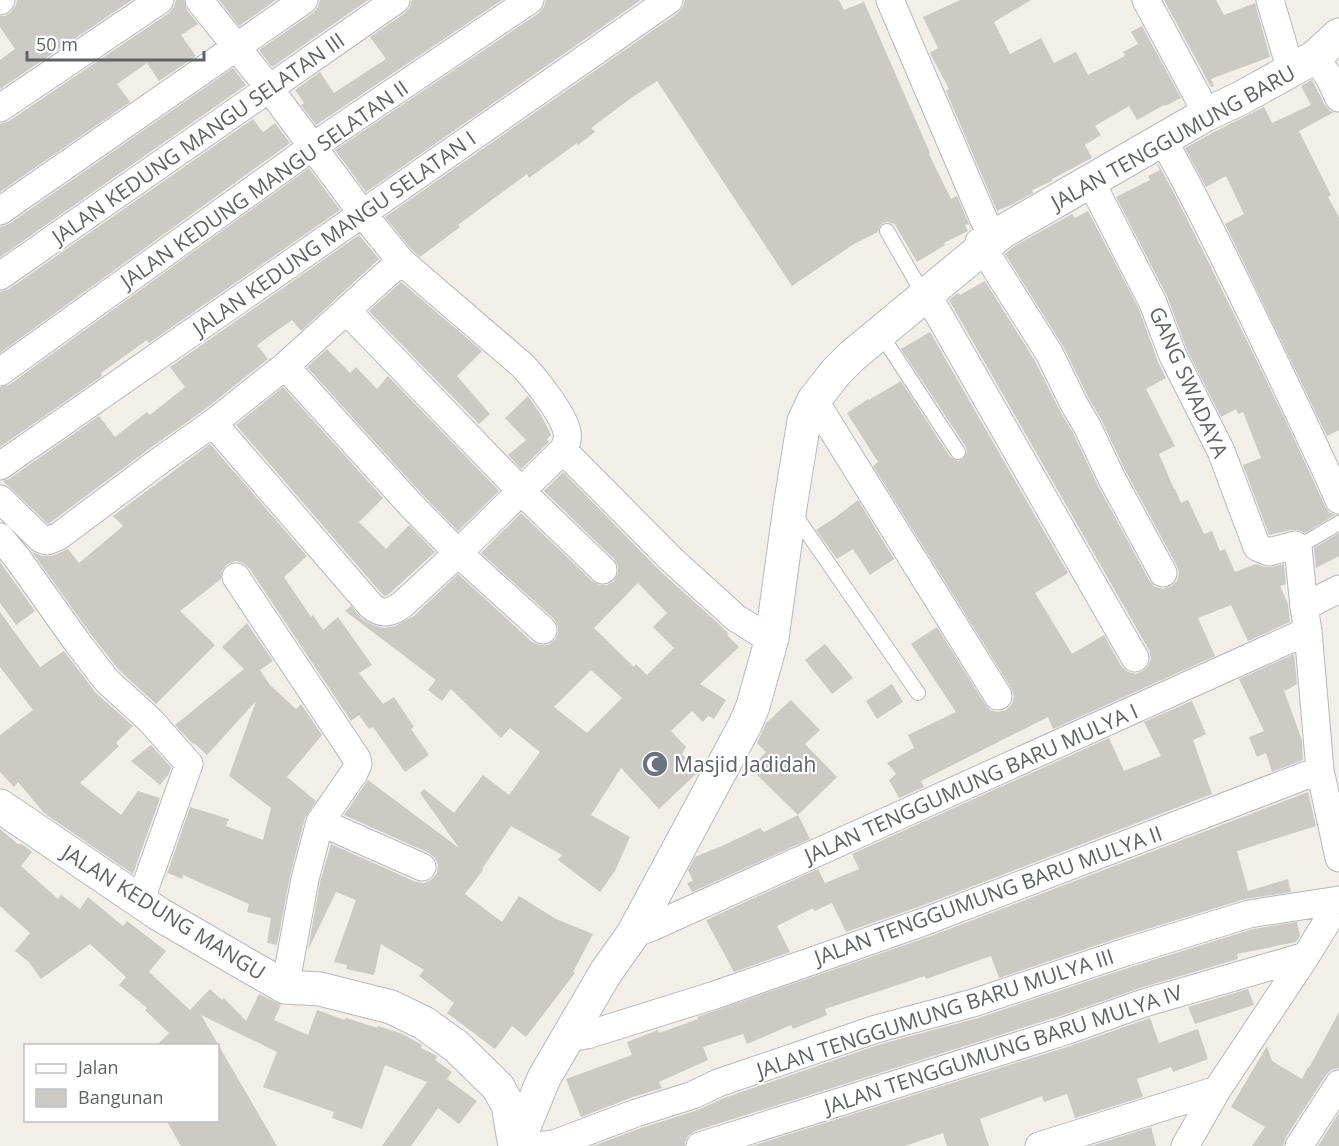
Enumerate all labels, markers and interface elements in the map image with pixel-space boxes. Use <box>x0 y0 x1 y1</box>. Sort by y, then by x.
scale bar <box>27 24 204 62</box>
street label: JALAN KEDUNG MANGU SELATAN III <box>47 27 349 249</box>
text: 50 m <box>36 32 78 56</box>
street label: JALAN TENGGUMUNG BARU <box>1044 58 1300 217</box>
street label: JALAN KEDUNG MANGU SELATAN II <box>115 75 413 293</box>
street label: JALAN KEDUNG MANGU SELATAN I <box>188 125 480 341</box>
street label: GANG SWADAYA <box>1143 302 1235 463</box>
street label: JALAN TENGGUMUNG BARU MULYA I <box>798 697 1142 870</box>
mosque icon: Masjid Jadidah <box>640 749 670 779</box>
place label: Masjid Jadidah <box>674 750 816 778</box>
street label: JALAN TENGGUMUNG BARU MULYA II <box>808 819 1166 972</box>
street label: JALAN KEDUNG MANGU <box>55 837 271 986</box>
street label: JALAN TENGGUMUNG BARU MULYA III <box>751 942 1117 1085</box>
street label: JALAN TENGGUMUNG BARU MULYA IV <box>819 978 1186 1121</box>
legend <box>24 1044 219 1122</box>
text: Jalan <box>76 1055 118 1079</box>
text: Bangunan <box>78 1085 164 1109</box>

